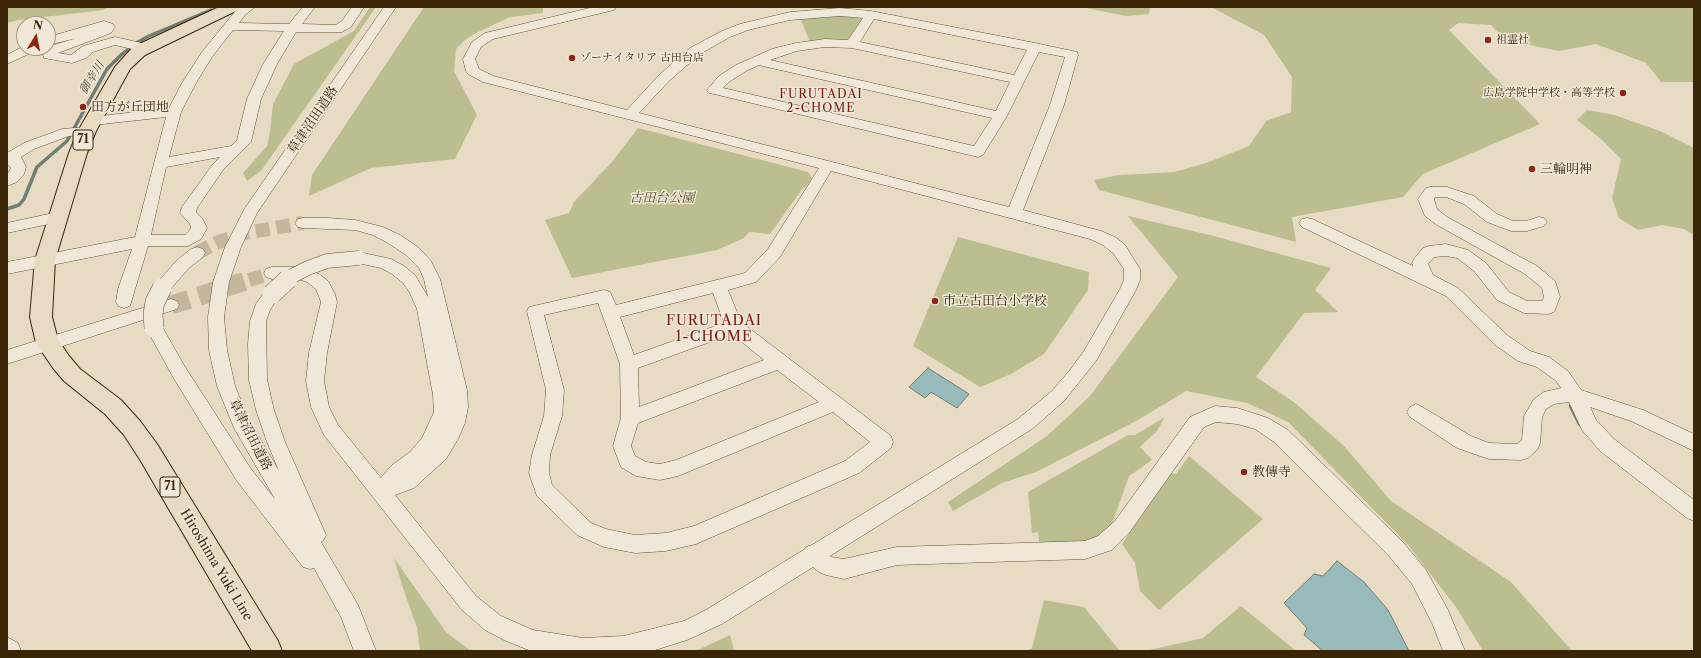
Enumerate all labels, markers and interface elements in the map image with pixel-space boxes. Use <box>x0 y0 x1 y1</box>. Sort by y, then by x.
north arrow <box>16 16 56 56</box>
text: N <box>32 17 44 33</box>
place label: 祖霊社 <box>1496 33 1529 47</box>
marker: 祖霊社 <box>1483 35 1493 45</box>
place label: ゾーナイタリア 古田台店 <box>580 51 704 65</box>
marker: ゾーナイタリア 古田台店 <box>567 53 577 63</box>
water label: 御幸川 <box>76 59 108 97</box>
street label: 草津沼田道路 <box>285 83 341 157</box>
place label: 広島学院中学校・高等学校 <box>1483 86 1615 100</box>
district label: FURUTADAI 2-CHOME <box>779 88 863 116</box>
marker: 広島学院中学校・高等学校 <box>1618 88 1628 98</box>
place label: 田方が丘団地 <box>91 99 169 115</box>
marker: 田方が丘団地 <box>78 102 88 112</box>
road number: 71 <box>73 130 93 150</box>
place label: 三輪明神 <box>1540 161 1592 177</box>
marker: 三輪明神 <box>1527 164 1537 174</box>
park label: 古田台公園 <box>630 190 694 206</box>
place label: 市立古田台小学校 <box>943 293 1047 309</box>
marker: 市立古田台小学校 <box>930 296 940 306</box>
district label: FURUTADAI 1-CHOME <box>666 313 762 346</box>
street label: 草津沼田道路 <box>225 397 275 473</box>
place label: 教傳寺 <box>1252 464 1291 480</box>
marker: 教傳寺 <box>1239 467 1249 477</box>
road number: 71 <box>160 477 180 497</box>
street label: Hiroshima Yuki Line <box>176 506 256 624</box>

